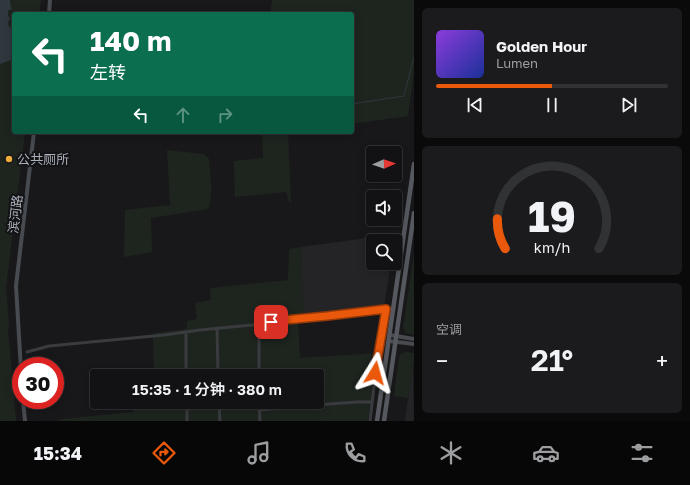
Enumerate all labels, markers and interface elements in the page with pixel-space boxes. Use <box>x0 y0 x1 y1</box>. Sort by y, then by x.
text: 140 m <box>90 24 172 57</box>
icon: left <box>24 28 76 80</box>
text: Golden Hour <box>496 37 587 55</box>
text: Lumen <box>496 55 538 71</box>
text: 左转 <box>90 61 126 83</box>
icon: previous <box>464 94 486 116</box>
icon: pause <box>541 94 563 116</box>
icon: next <box>618 94 640 116</box>
icon: left <box>130 104 152 126</box>
icon: ahead <box>172 104 194 126</box>
icon: right <box>214 104 236 126</box>
north arrow <box>366 146 402 182</box>
map controls <box>366 146 402 270</box>
place label: 公共厕所 <box>17 151 69 167</box>
marker: 公共厕所 <box>4 154 14 164</box>
button: sound <box>366 190 402 226</box>
text: 19 <box>528 190 576 240</box>
street label: 滨河路 <box>5 194 25 234</box>
button: search <box>366 234 402 270</box>
text: km/h <box>534 238 570 255</box>
pin <box>254 305 288 339</box>
icon: arrive <box>260 311 282 333</box>
text: 空调 <box>436 321 462 337</box>
text: 21° <box>531 342 573 378</box>
text: − <box>436 347 448 374</box>
text: + <box>656 347 668 374</box>
position arrow <box>354 352 396 394</box>
speed limit sign: 30 <box>12 357 64 409</box>
text: 15:35 · 1 分钟 · 380 m <box>132 380 282 398</box>
icon: directions <box>150 439 178 467</box>
icon: music <box>245 439 273 467</box>
icon: phone <box>341 439 369 467</box>
icon: climate <box>437 439 465 467</box>
icon: car <box>532 439 560 467</box>
icon: filters <box>628 439 656 467</box>
text: 15:34 <box>34 442 82 464</box>

